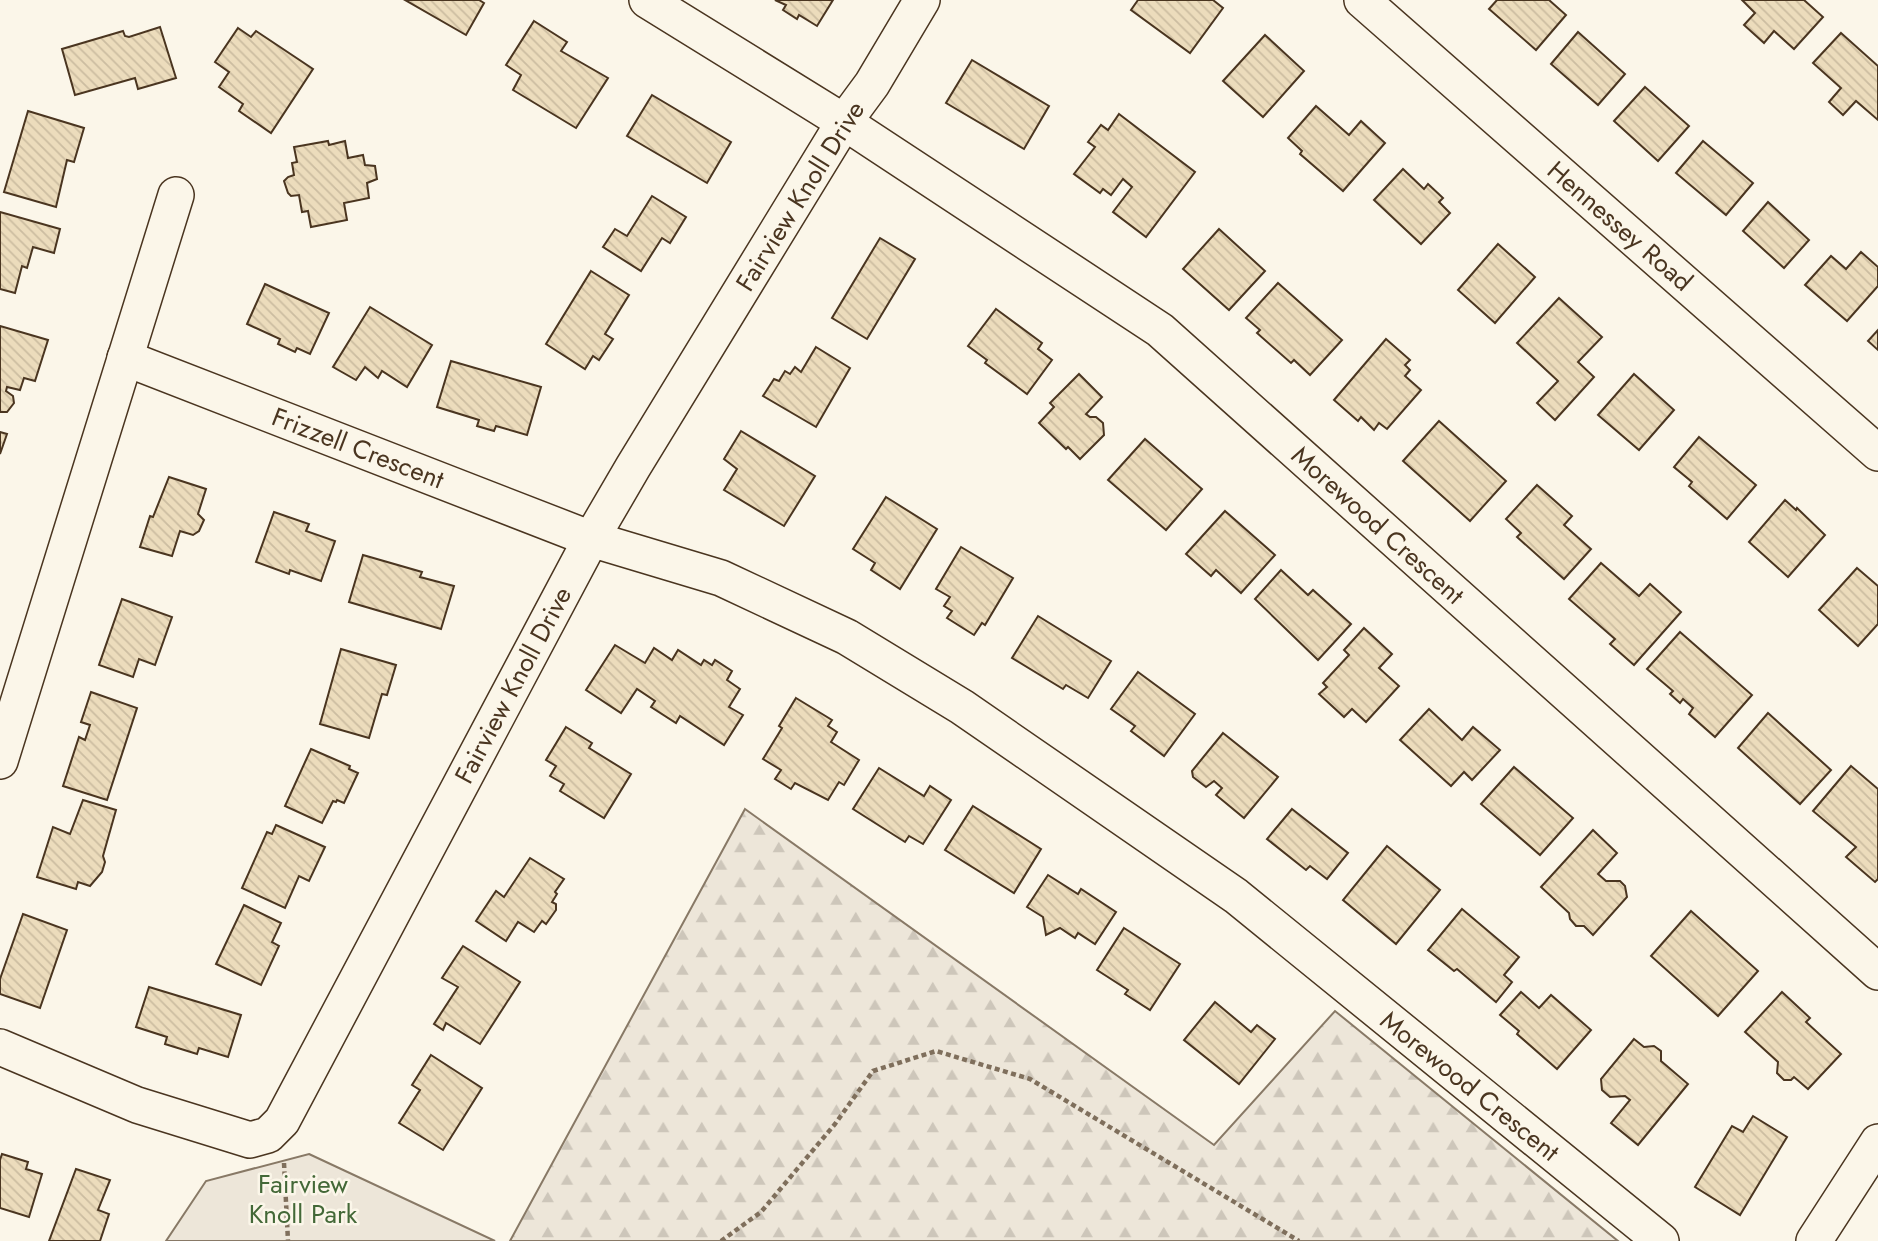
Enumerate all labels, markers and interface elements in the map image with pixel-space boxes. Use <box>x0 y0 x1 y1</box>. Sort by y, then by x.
street label: Fairview Knoll Drive <box>726 94 874 298</box>
street label: Hennessey Road <box>1539 152 1701 300</box>
street label: Frizzell Crescent <box>266 398 450 499</box>
street label: Morewood Crescent <box>1283 437 1473 614</box>
street label: Fairview Knoll Drive <box>445 580 581 790</box>
street label: Morewood Crescent <box>1372 1002 1568 1171</box>
park label: Fairview Knoll Park <box>249 1165 358 1233</box>

